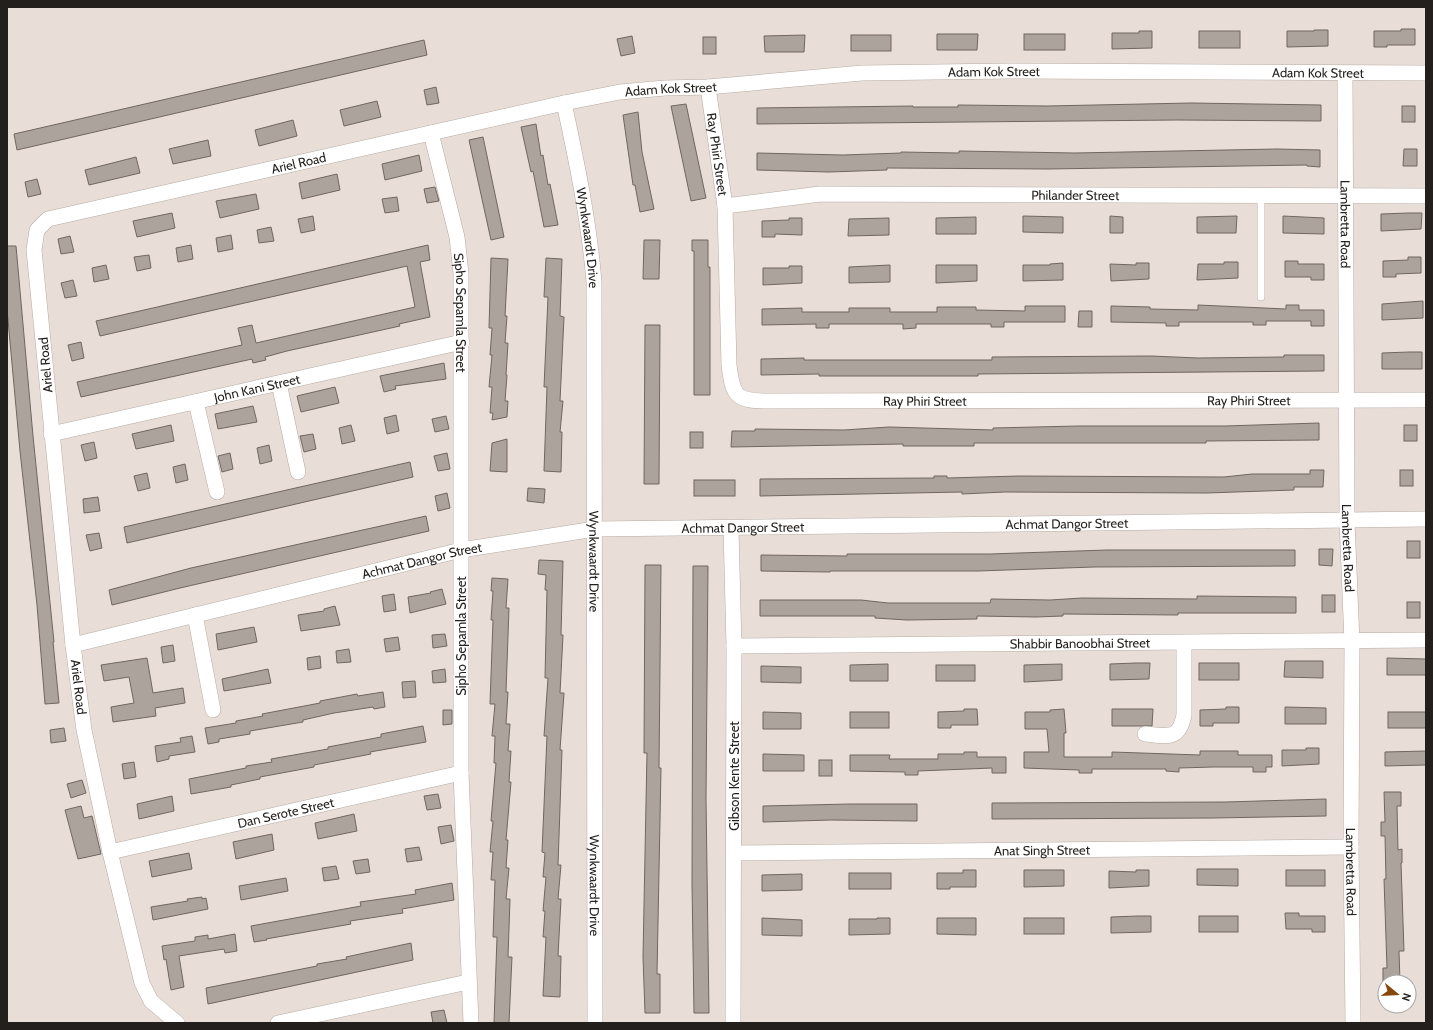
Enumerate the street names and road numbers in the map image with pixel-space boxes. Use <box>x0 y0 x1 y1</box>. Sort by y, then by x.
street label: Adam Kok Street <box>948 63 1041 80</box>
street label: Adam Kok Street <box>1272 64 1365 81</box>
street label: Adam Kok Street <box>624 78 718 100</box>
street label: Ray Phiri Street <box>704 112 732 197</box>
street label: Ariel Road <box>270 149 328 177</box>
street label: Lambretta Road <box>1337 180 1354 268</box>
street label: Wynkwaardt Drive <box>573 186 602 288</box>
street label: Philander Street <box>1031 187 1120 203</box>
street label: Sipho Sepamla Street <box>451 252 469 373</box>
street label: Ariel Road <box>35 337 55 393</box>
street label: John Kani Street <box>211 370 302 406</box>
street label: Ray Phiri Street <box>1207 392 1291 408</box>
street label: Ray Phiri Street <box>883 393 967 409</box>
street label: Lambretta Road <box>1339 504 1358 592</box>
street label: Wynkwaardt Drive <box>586 511 602 612</box>
street label: Achmat Dangor Street <box>1005 515 1129 532</box>
street label: Achmat Dangor Street <box>681 518 805 536</box>
street label: Achmat Dangor Street <box>360 539 483 582</box>
street label: Sipho Sepamla Street <box>453 576 469 696</box>
street label: Shabbir Banoobhai Street <box>1010 634 1151 652</box>
street label: Ariel Road <box>68 658 90 716</box>
street label: Gibson Kente Street <box>726 721 742 831</box>
street label: Dan Serote Street <box>236 794 336 831</box>
street label: Lambretta Road <box>1343 828 1360 916</box>
street label: Wynkwaardt Drive <box>587 835 603 936</box>
street label: Anat Singh Street <box>994 842 1091 858</box>

